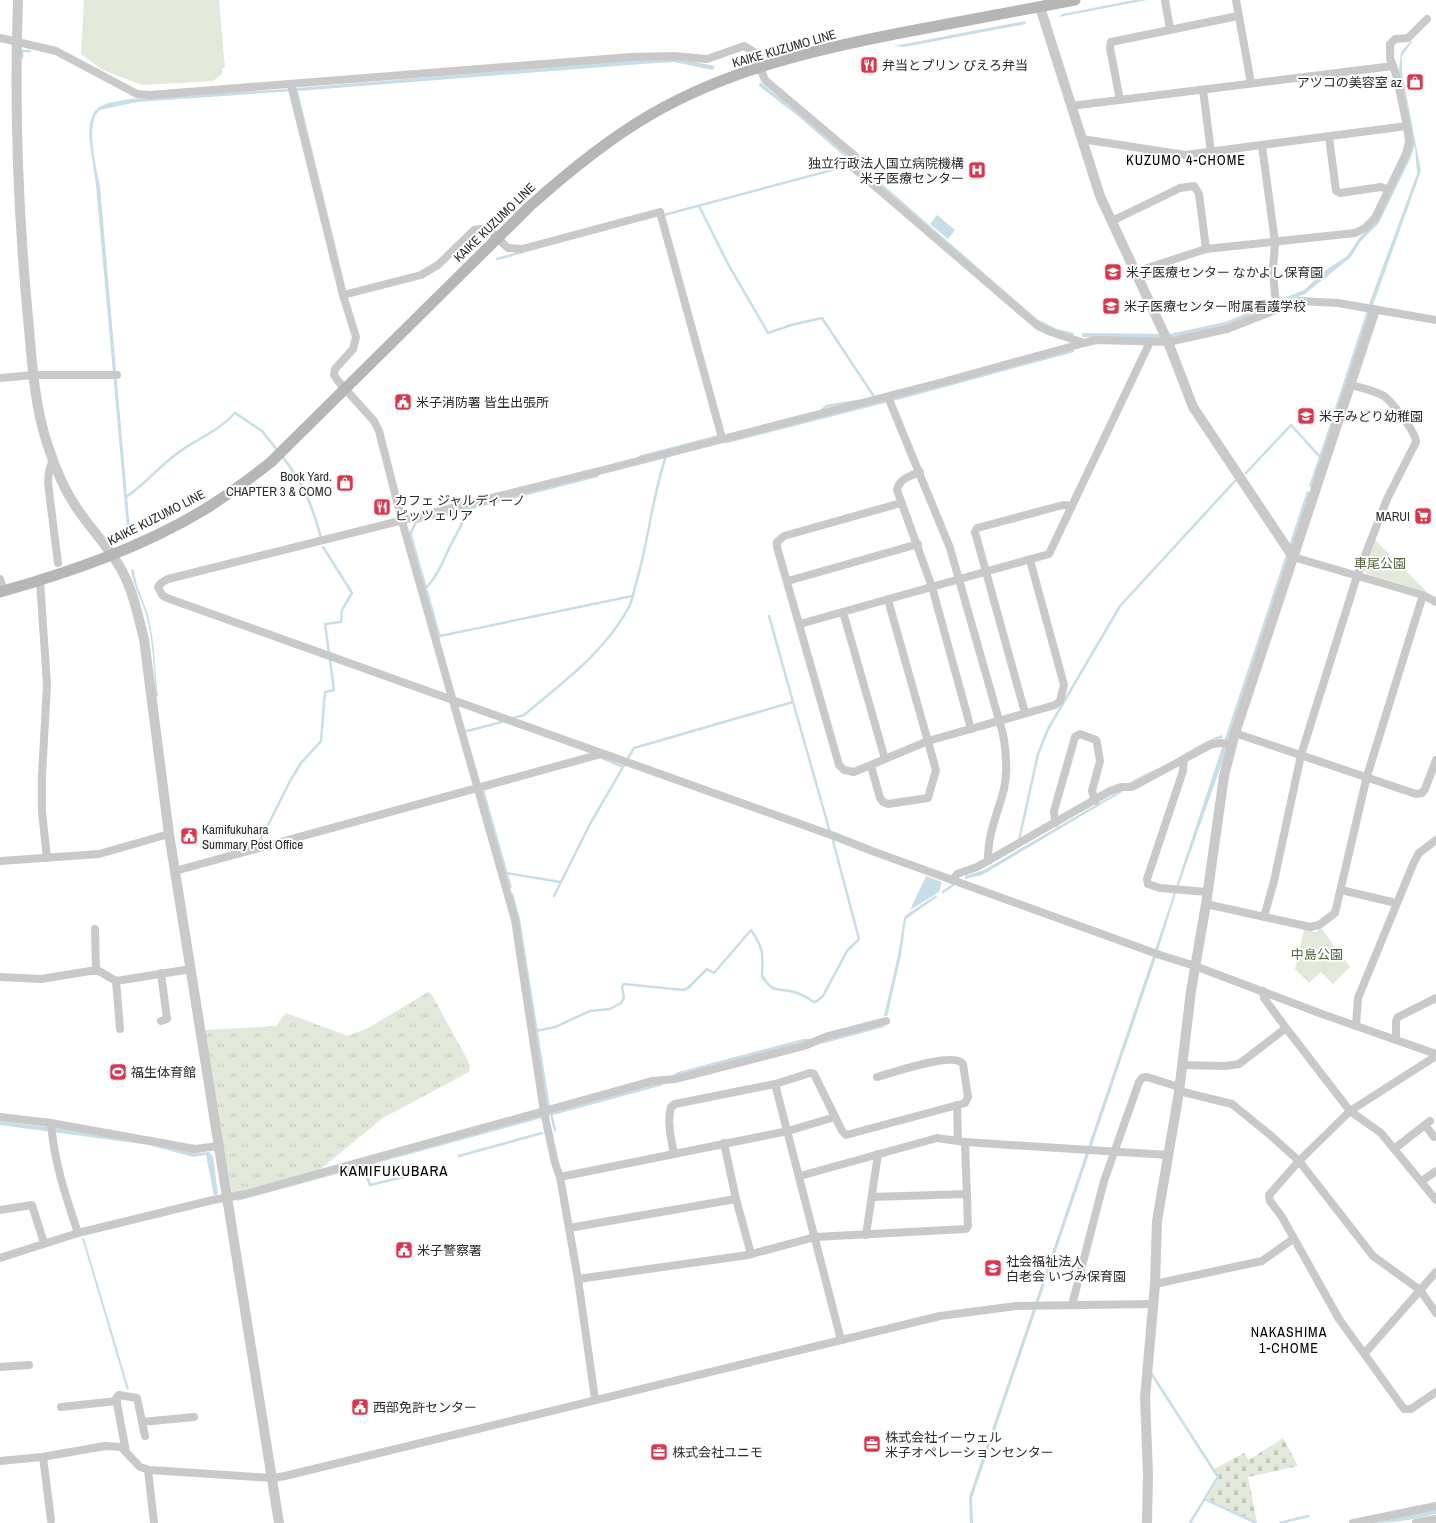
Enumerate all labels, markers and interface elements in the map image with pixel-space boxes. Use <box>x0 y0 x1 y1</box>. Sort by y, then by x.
street label: KAIKE KUZUMO LINE <box>730 26 838 71</box>
restaurant icon: 弁当とプリン ぴえろ弁当 <box>859 55 879 75</box>
place label: 弁当とプリン ぴえろ弁当 <box>882 57 1028 74</box>
shop icon: アツコの美容室 az <box>1405 72 1425 92</box>
place label: アツコの美容室 az <box>1297 74 1402 91</box>
district label: KUZUMO 4-CHOME <box>1126 151 1246 169</box>
place label: 独立行政法人国立病院機構 米子医療センター <box>808 155 964 187</box>
hospital icon: 独立行政法人国立病院機構 米子医療センター <box>967 160 987 180</box>
street label: KAIKE KUZUMO LINE <box>450 179 539 266</box>
school or university icon: 米子医療センター なかよし保育園 <box>1103 262 1123 282</box>
place label: 米子医療センター なかよし保育園 <box>1126 264 1323 281</box>
school or university icon: 米子医療センター附属看護学校 <box>1101 296 1121 316</box>
place label: 米子医療センター附属看護学校 <box>1124 298 1306 315</box>
public building icon: 米子消防署 皆生出張所 <box>393 392 413 412</box>
place label: 米子消防署 皆生出張所 <box>416 394 549 411</box>
school or university icon: 米子みどり幼稚園 <box>1296 406 1316 426</box>
place label: 米子みどり幼稚園 <box>1319 408 1423 425</box>
place label: Book Yard. CHAPTER 3 & COMO <box>226 468 332 500</box>
shop icon: Book Yard. CHAPTER 3 & COMO <box>335 473 355 493</box>
street label: KAIKE KUZUMO LINE <box>105 486 208 549</box>
place label: カフェ ジャルディーノ ピッツェリア <box>395 492 526 524</box>
restaurant icon: カフェ ジャルディーノ ピッツェリア <box>372 497 392 517</box>
supermarket icon: MARUI <box>1413 506 1433 526</box>
place label: MARUI <box>1376 508 1410 525</box>
park label: 車尾公園 <box>1354 555 1406 572</box>
place label: Kamifukuhara Summary Post Office <box>202 821 303 853</box>
public building icon: Kamifukuhara Summary Post Office <box>179 826 199 846</box>
park label: 中島公園 <box>1291 946 1343 963</box>
sports icon: 福生体育館 <box>108 1062 128 1082</box>
place label: 福生体育館 <box>131 1064 196 1081</box>
district label: KAMIFUKUBARA <box>339 1160 449 1181</box>
public building icon: 米子警察署 <box>394 1240 414 1260</box>
place label: 米子警察署 <box>417 1242 482 1259</box>
place label: 社会福祉法人 白老会 いづみ保育園 <box>1006 1253 1126 1285</box>
school or university icon: 社会福祉法人 白老会 いづみ保育園 <box>983 1258 1003 1278</box>
district label: NAKASHIMA 1-CHOME <box>1251 1323 1327 1357</box>
public building icon: 西部免許センター <box>350 1397 370 1417</box>
place label: 西部免許センター <box>373 1399 477 1416</box>
place label: 株式会社イーウェル 米子オペレーションセンター <box>885 1429 1054 1461</box>
office icon: 株式会社イーウェル 米子オペレーションセンター <box>862 1434 882 1454</box>
office icon: 株式会社ユニモ <box>649 1442 669 1462</box>
place label: 株式会社ユニモ <box>672 1444 763 1461</box>

